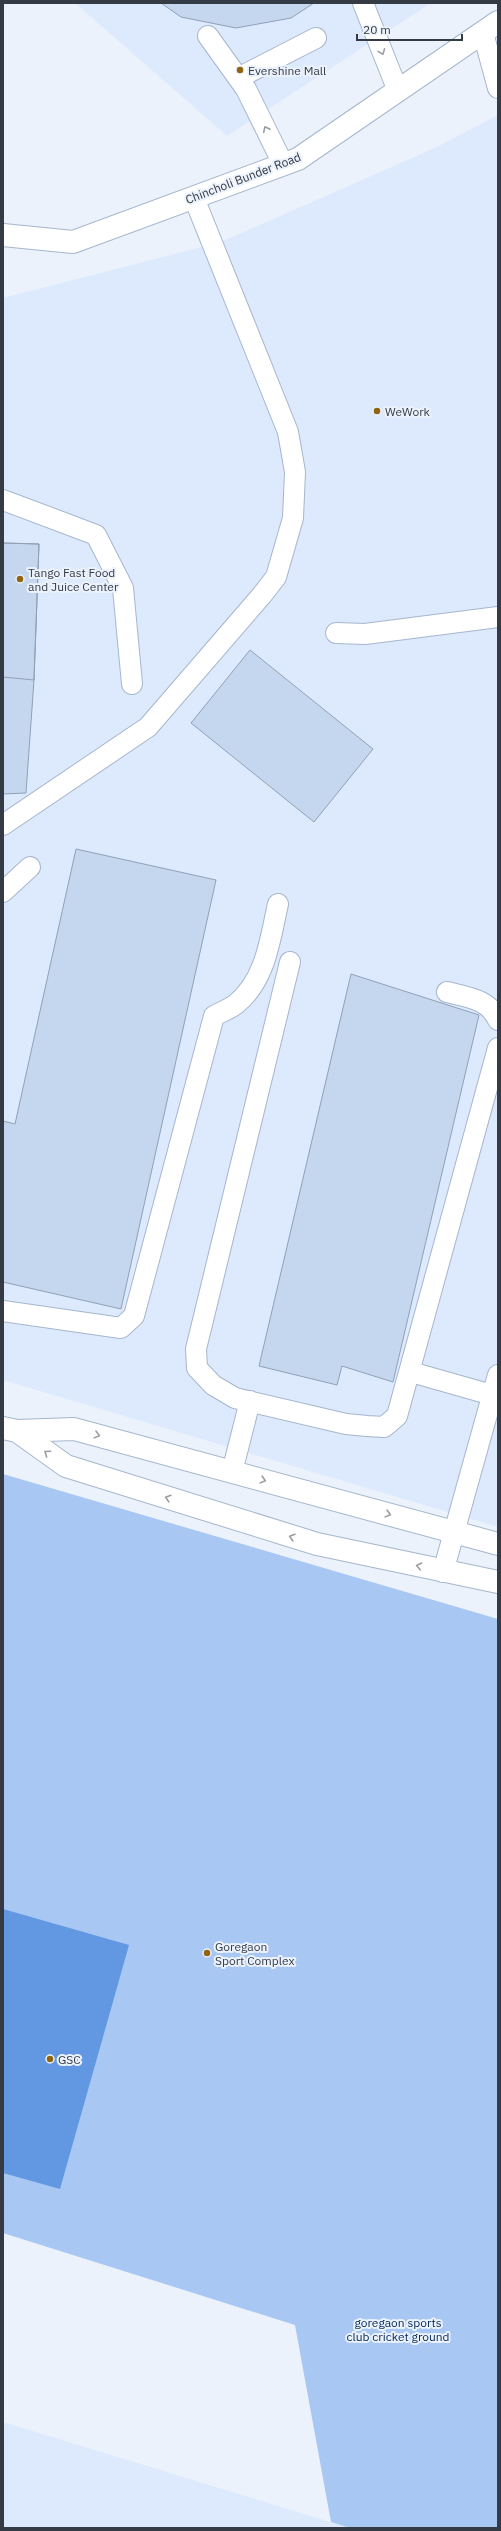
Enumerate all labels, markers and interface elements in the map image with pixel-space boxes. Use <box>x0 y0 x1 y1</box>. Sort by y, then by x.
scale bar <box>357 16 462 42</box>
text: 20 m <box>363 22 391 37</box>
one-way arrow <box>378 49 386 56</box>
place label: Evershine Mall <box>248 63 326 78</box>
marker: Evershine Mall <box>235 65 245 75</box>
one-way arrow <box>263 126 270 133</box>
street label: Chincholi Bunder Road <box>183 149 303 207</box>
place label: WeWork <box>385 404 431 419</box>
marker: WeWork <box>372 406 382 416</box>
place label: Tango Fast Food and Juice Center <box>28 565 119 594</box>
marker: Tango Fast Food and Juice Center <box>15 574 25 584</box>
one-way arrow <box>93 1430 100 1439</box>
one-way arrow <box>44 1450 51 1458</box>
one-way arrow <box>259 1475 266 1484</box>
one-way arrow <box>165 1494 172 1503</box>
one-way arrow <box>384 1509 391 1518</box>
one-way arrow <box>289 1533 296 1542</box>
one-way arrow <box>415 1563 422 1571</box>
place label: Goregaon Sport Complex <box>215 1939 295 1968</box>
marker: Goregaon Sport Complex <box>202 1948 212 1958</box>
place label: GSC <box>58 2052 81 2067</box>
marker: GSC <box>45 2054 55 2064</box>
park label: goregaon sports club cricket ground <box>346 2315 450 2344</box>

